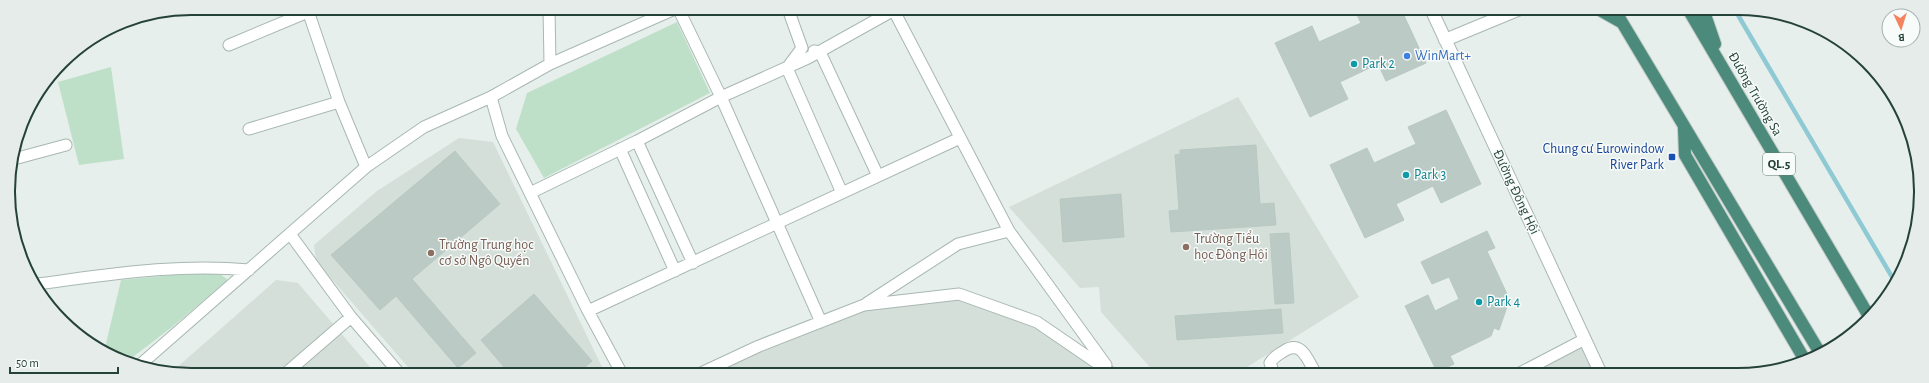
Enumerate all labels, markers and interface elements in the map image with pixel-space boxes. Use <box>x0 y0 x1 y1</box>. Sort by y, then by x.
north arrow <box>1881 8 1921 48</box>
text: B <box>1897 32 1905 43</box>
place label: WinMart+ <box>1415 49 1471 63</box>
street label: Đường Trường Sa <box>1725 50 1785 139</box>
marker: WinMart+ <box>1402 51 1412 61</box>
place label: Park 2 <box>1362 57 1395 71</box>
marker: Park 2 <box>1349 59 1359 69</box>
place label: Chung cư Eurowindow River Park <box>1543 142 1665 172</box>
street label: Đường Đông Hội <box>1490 147 1542 237</box>
marker: Chung cư Eurowindow River Park <box>1667 152 1677 162</box>
road number: QL.5 <box>1763 153 1795 175</box>
place label: Park 3 <box>1414 168 1446 182</box>
marker: Park 3 <box>1401 170 1411 180</box>
place label: Trường Tiểu học Đông Hội <box>1194 230 1268 262</box>
place label: Trường Trung học cơ sở Ngô Quyền <box>439 238 534 268</box>
marker: Trường Tiểu học Đông Hội <box>1181 242 1191 252</box>
marker: Trường Trung học cơ sở Ngô Quyền <box>426 248 436 258</box>
place label: Park 4 <box>1487 295 1520 309</box>
marker: Park 4 <box>1474 297 1484 307</box>
scale bar <box>10 349 118 375</box>
text: 50 m <box>16 357 39 369</box>

